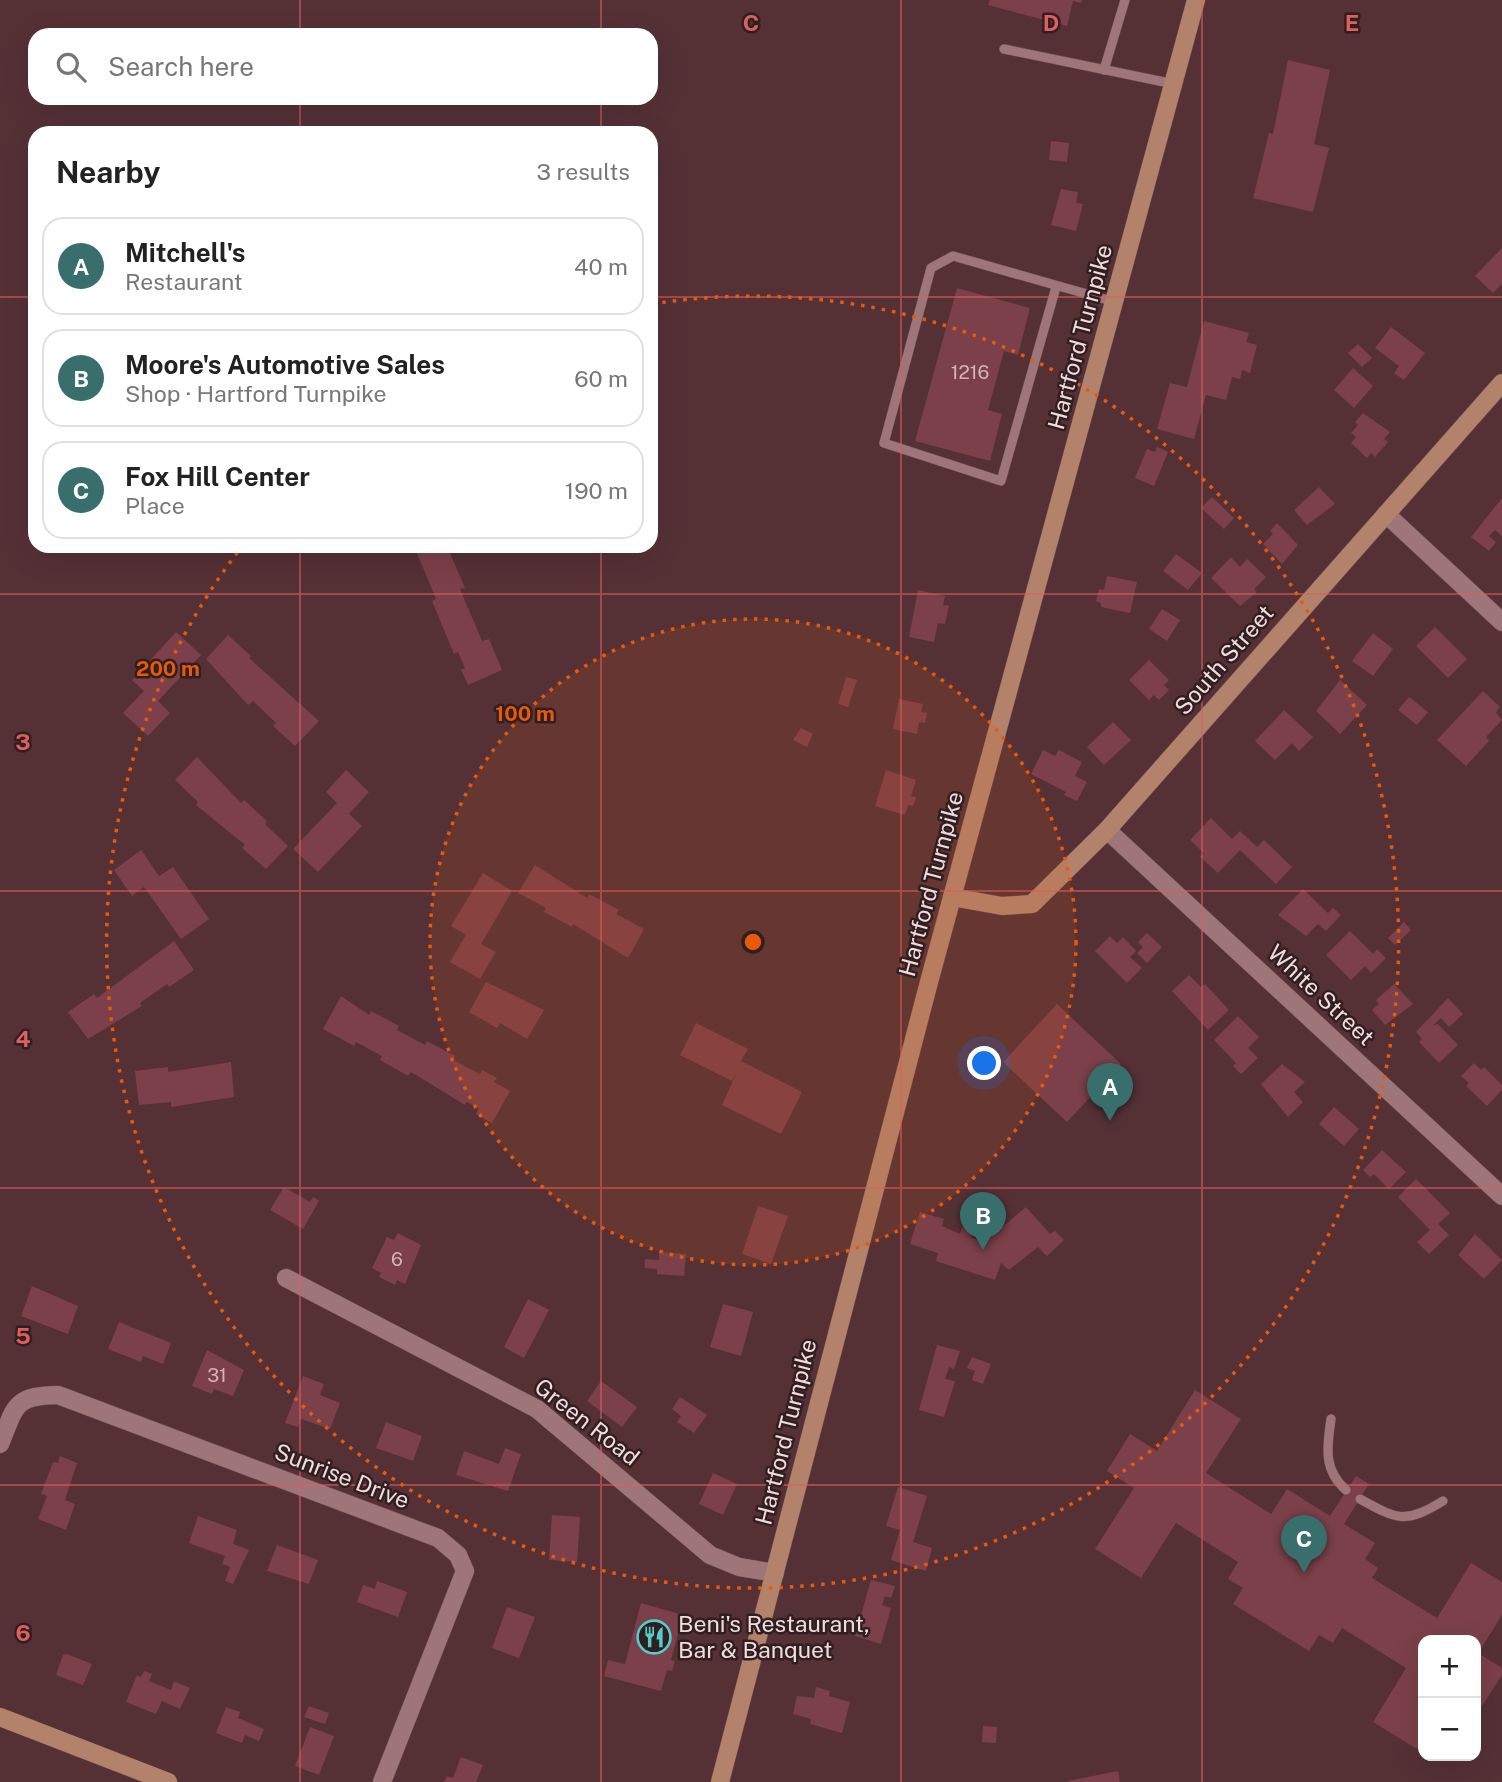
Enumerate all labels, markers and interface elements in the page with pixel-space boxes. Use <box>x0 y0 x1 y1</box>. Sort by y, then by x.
text: C <box>743 9 759 36</box>
text: D <box>1043 9 1059 36</box>
text: E <box>1345 9 1359 36</box>
search box <box>28 28 658 105</box>
icon: search <box>52 48 90 86</box>
text: Search here <box>108 51 254 82</box>
text: Nearby <box>56 154 160 190</box>
text: 3 results <box>536 158 630 185</box>
text: Mitchell's <box>125 237 246 268</box>
street label: Hartford Turnpike <box>1042 242 1117 432</box>
text: A <box>73 253 89 280</box>
text: 40 m <box>574 253 628 280</box>
text: Restaurant <box>125 268 243 295</box>
text: Moore's Automotive Sales <box>125 349 445 380</box>
house number: 1216 <box>951 361 989 383</box>
text: B <box>73 365 89 392</box>
text: 60 m <box>574 365 628 392</box>
text: Shop · Hartford Turnpike <box>125 380 387 407</box>
text: Fox Hill Center <box>125 461 310 492</box>
text: C <box>73 477 89 504</box>
text: 190 m <box>565 477 628 504</box>
text: Place <box>125 492 185 519</box>
street label: South Street <box>1169 599 1279 720</box>
text: 200 m <box>136 656 200 681</box>
text: 100 m <box>495 701 555 726</box>
text: 3 <box>15 728 31 755</box>
street label: Hartford Turnpike <box>893 789 968 979</box>
centre of rings <box>741 930 765 954</box>
street label: White Street <box>1263 939 1380 1051</box>
text: 4 <box>15 1025 31 1052</box>
your location <box>967 1046 1001 1080</box>
pin: A <box>1087 1063 1133 1121</box>
pin: B <box>960 1192 1006 1250</box>
house number: 6 <box>391 1248 403 1270</box>
text: 5 <box>15 1322 31 1349</box>
street label: Hartford Turnpike <box>749 1336 822 1527</box>
house number: 31 <box>207 1364 227 1386</box>
street label: Green Road <box>530 1372 645 1471</box>
street label: Sunrise Drive <box>271 1437 413 1514</box>
pin: C <box>1281 1515 1327 1573</box>
place label: Beni's Restaurant, Bar & Banquet <box>678 1610 870 1663</box>
restaurant icon: Beni's Restaurant, Bar & Banquet <box>635 1618 673 1656</box>
text: 6 <box>15 1619 31 1646</box>
map controls <box>1418 1635 1481 1761</box>
button: + <box>1418 1635 1481 1698</box>
button: − <box>1418 1698 1481 1761</box>

